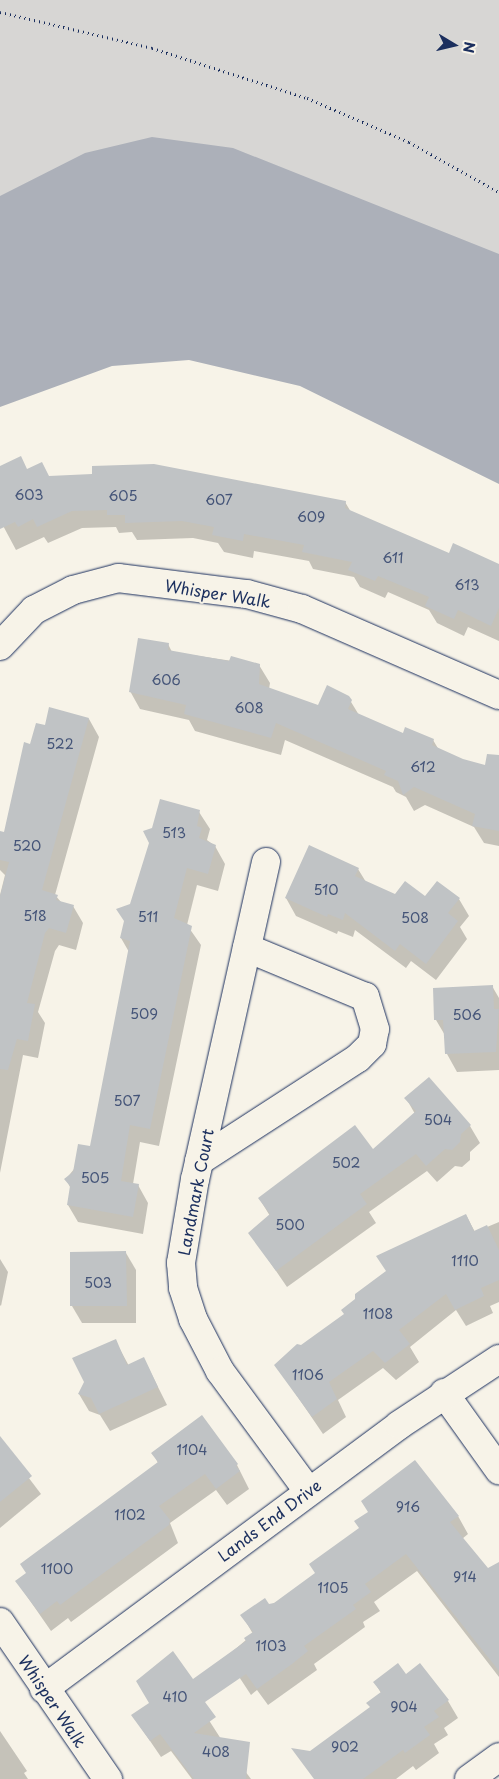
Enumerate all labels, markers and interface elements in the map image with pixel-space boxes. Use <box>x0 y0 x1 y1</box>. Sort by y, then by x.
north arrow <box>429 20 479 70</box>
text: N <box>458 40 481 55</box>
house number: 603 <box>15 487 43 503</box>
house number: 605 <box>109 488 137 504</box>
house number: 607 <box>205 492 233 508</box>
house number: 609 <box>297 509 325 525</box>
house number: 611 <box>382 550 404 566</box>
street label: Whisper Walk <box>163 575 273 611</box>
house number: 613 <box>455 577 479 593</box>
house number: 606 <box>151 672 181 688</box>
house number: 608 <box>234 700 264 716</box>
house number: 522 <box>46 736 74 752</box>
house number: 612 <box>410 759 436 775</box>
house number: 513 <box>162 825 186 841</box>
house number: 520 <box>13 838 41 854</box>
house number: 510 <box>313 882 339 898</box>
house number: 518 <box>23 908 47 924</box>
house number: 511 <box>138 909 158 925</box>
house number: 508 <box>401 910 429 926</box>
house number: 509 <box>130 1006 158 1022</box>
house number: 506 <box>453 1007 481 1023</box>
house number: 507 <box>114 1093 140 1109</box>
house number: 504 <box>424 1112 452 1128</box>
street label: Landmark Court <box>173 1127 217 1257</box>
house number: 502 <box>332 1155 360 1171</box>
house number: 505 <box>81 1170 109 1186</box>
house number: 500 <box>275 1217 305 1233</box>
house number: 1110 <box>451 1253 479 1269</box>
house number: 503 <box>84 1275 112 1291</box>
house number: 1108 <box>363 1306 393 1322</box>
house number: 1106 <box>292 1367 324 1383</box>
house number: 1104 <box>176 1442 208 1458</box>
street label: Lands End Drive <box>213 1475 325 1565</box>
house number: 916 <box>396 1499 420 1515</box>
house number: 1102 <box>114 1507 146 1523</box>
house number: 1100 <box>41 1561 73 1577</box>
house number: 914 <box>453 1569 477 1585</box>
house number: 1105 <box>318 1580 348 1596</box>
house number: 1103 <box>255 1638 287 1654</box>
street label: Whisper Walk <box>15 1651 91 1751</box>
house number: 410 <box>163 1689 187 1705</box>
house number: 904 <box>390 1699 418 1715</box>
house number: 902 <box>331 1739 359 1755</box>
house number: 408 <box>202 1744 230 1760</box>

